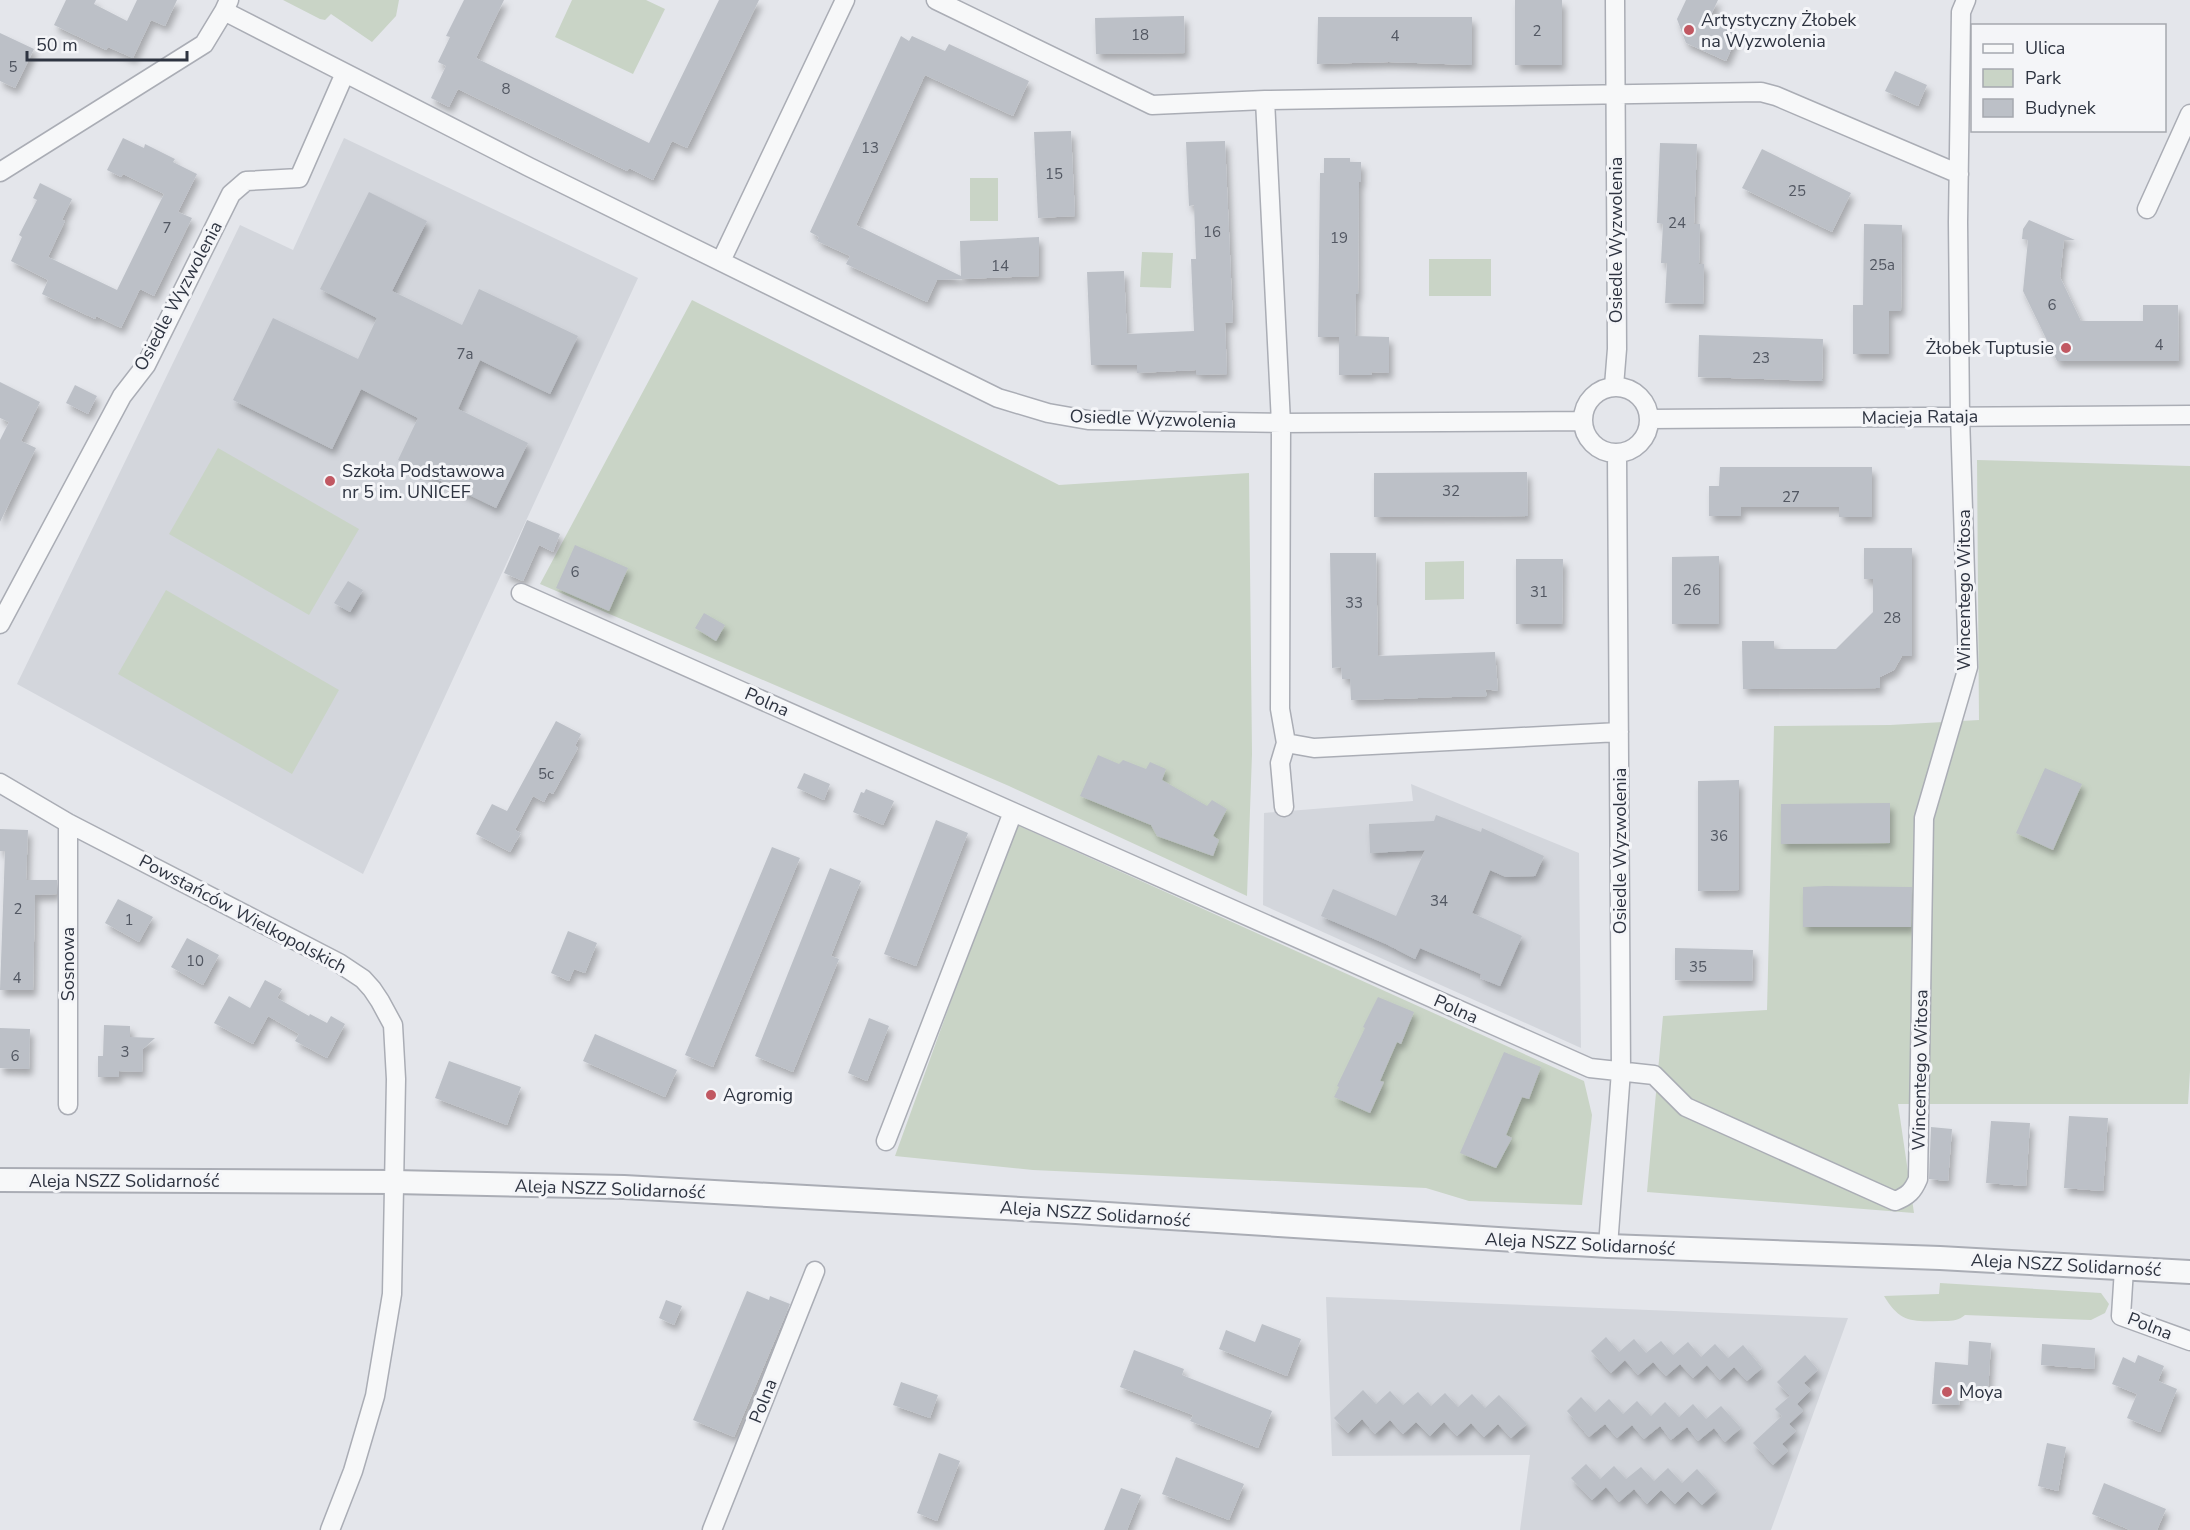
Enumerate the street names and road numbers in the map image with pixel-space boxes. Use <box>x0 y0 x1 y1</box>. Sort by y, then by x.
street label: Osiedle Wyzwolenia <box>1604 157 1628 323</box>
street label: Osiedle Wyzwolenia <box>128 217 228 375</box>
street label: Osiedle Wyzwolenia <box>1069 404 1237 434</box>
street label: Macieja Rataja <box>1861 404 1979 430</box>
street label: Wincentego Witosa <box>1952 509 1976 671</box>
street label: Polna <box>741 682 793 722</box>
street label: Osiedle Wyzwolenia <box>1608 768 1632 934</box>
street label: Powstańców Wielkopolskich <box>135 849 351 979</box>
street label: Sosnowa <box>56 927 80 1001</box>
street label: Polna <box>1430 989 1482 1029</box>
street label: Wincentego Witosa <box>1907 989 1933 1151</box>
street label: Aleja NSZZ Solidarność <box>29 1169 219 1193</box>
street label: Aleja NSZZ Solidarność <box>514 1174 706 1204</box>
street label: Aleja NSZZ Solidarność <box>999 1195 1191 1233</box>
street label: Aleja NSZZ Solidarność <box>1484 1227 1676 1261</box>
street label: Aleja NSZZ Solidarność <box>1970 1248 2162 1282</box>
street label: Polna <box>2124 1307 2176 1345</box>
street label: Polna <box>743 1375 783 1427</box>

